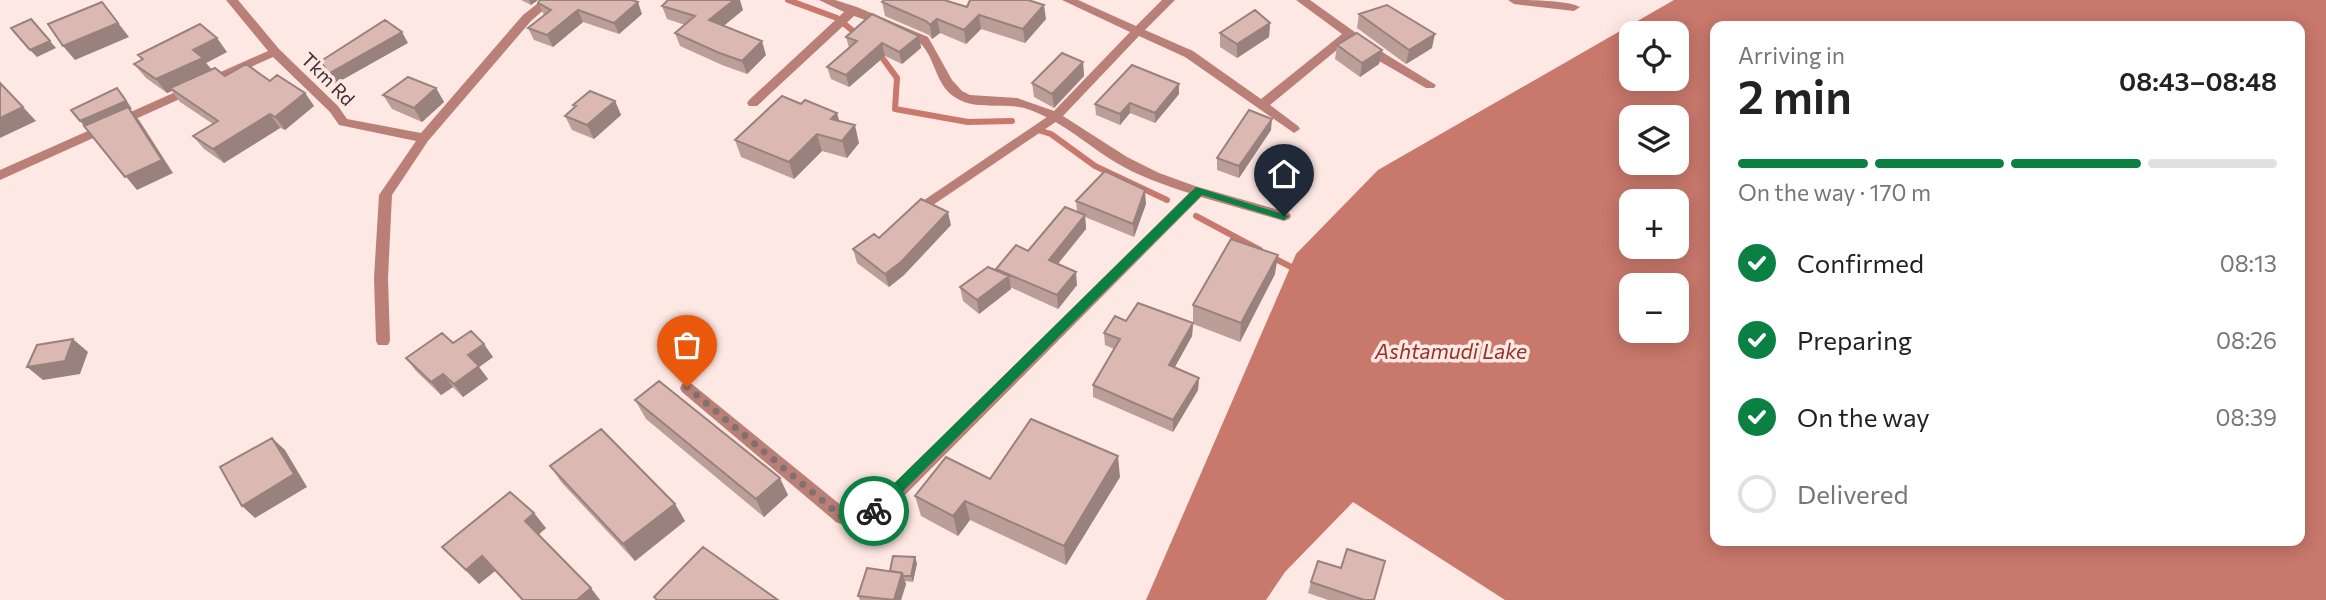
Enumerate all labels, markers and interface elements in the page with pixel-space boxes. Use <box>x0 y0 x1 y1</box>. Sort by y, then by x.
map controls <box>1619 21 1689 343</box>
button: locate <box>1619 21 1689 91</box>
text: Arriving in <box>1738 41 1845 69</box>
street label: Tkm Rd <box>297 47 360 110</box>
text: 08:43–08:48 <box>2119 65 2277 96</box>
text: 2 min <box>1738 67 1852 123</box>
button: layers <box>1619 105 1689 175</box>
pin <box>1254 144 1314 216</box>
icon: home <box>1265 155 1303 193</box>
text: On the way · 170 m <box>1738 178 1931 206</box>
button: + <box>1619 189 1689 259</box>
icon: check <box>1738 244 1776 282</box>
text: Confirmed <box>1797 247 1924 278</box>
text: 08:13 <box>2220 249 2277 277</box>
button: − <box>1619 273 1689 343</box>
pin <box>657 315 717 387</box>
icon: check <box>1738 321 1776 359</box>
text: Preparing <box>1797 324 1912 355</box>
icon: bag <box>668 326 706 364</box>
text: 08:26 <box>2216 326 2277 354</box>
water label: Ashtamudi Lake <box>1374 338 1527 363</box>
icon: check <box>1738 398 1776 436</box>
text: On the way <box>1797 401 1930 432</box>
text: 08:39 <box>2216 403 2277 431</box>
courier <box>839 476 909 546</box>
text: Delivered <box>1797 478 1908 509</box>
icon: bike <box>855 492 893 530</box>

